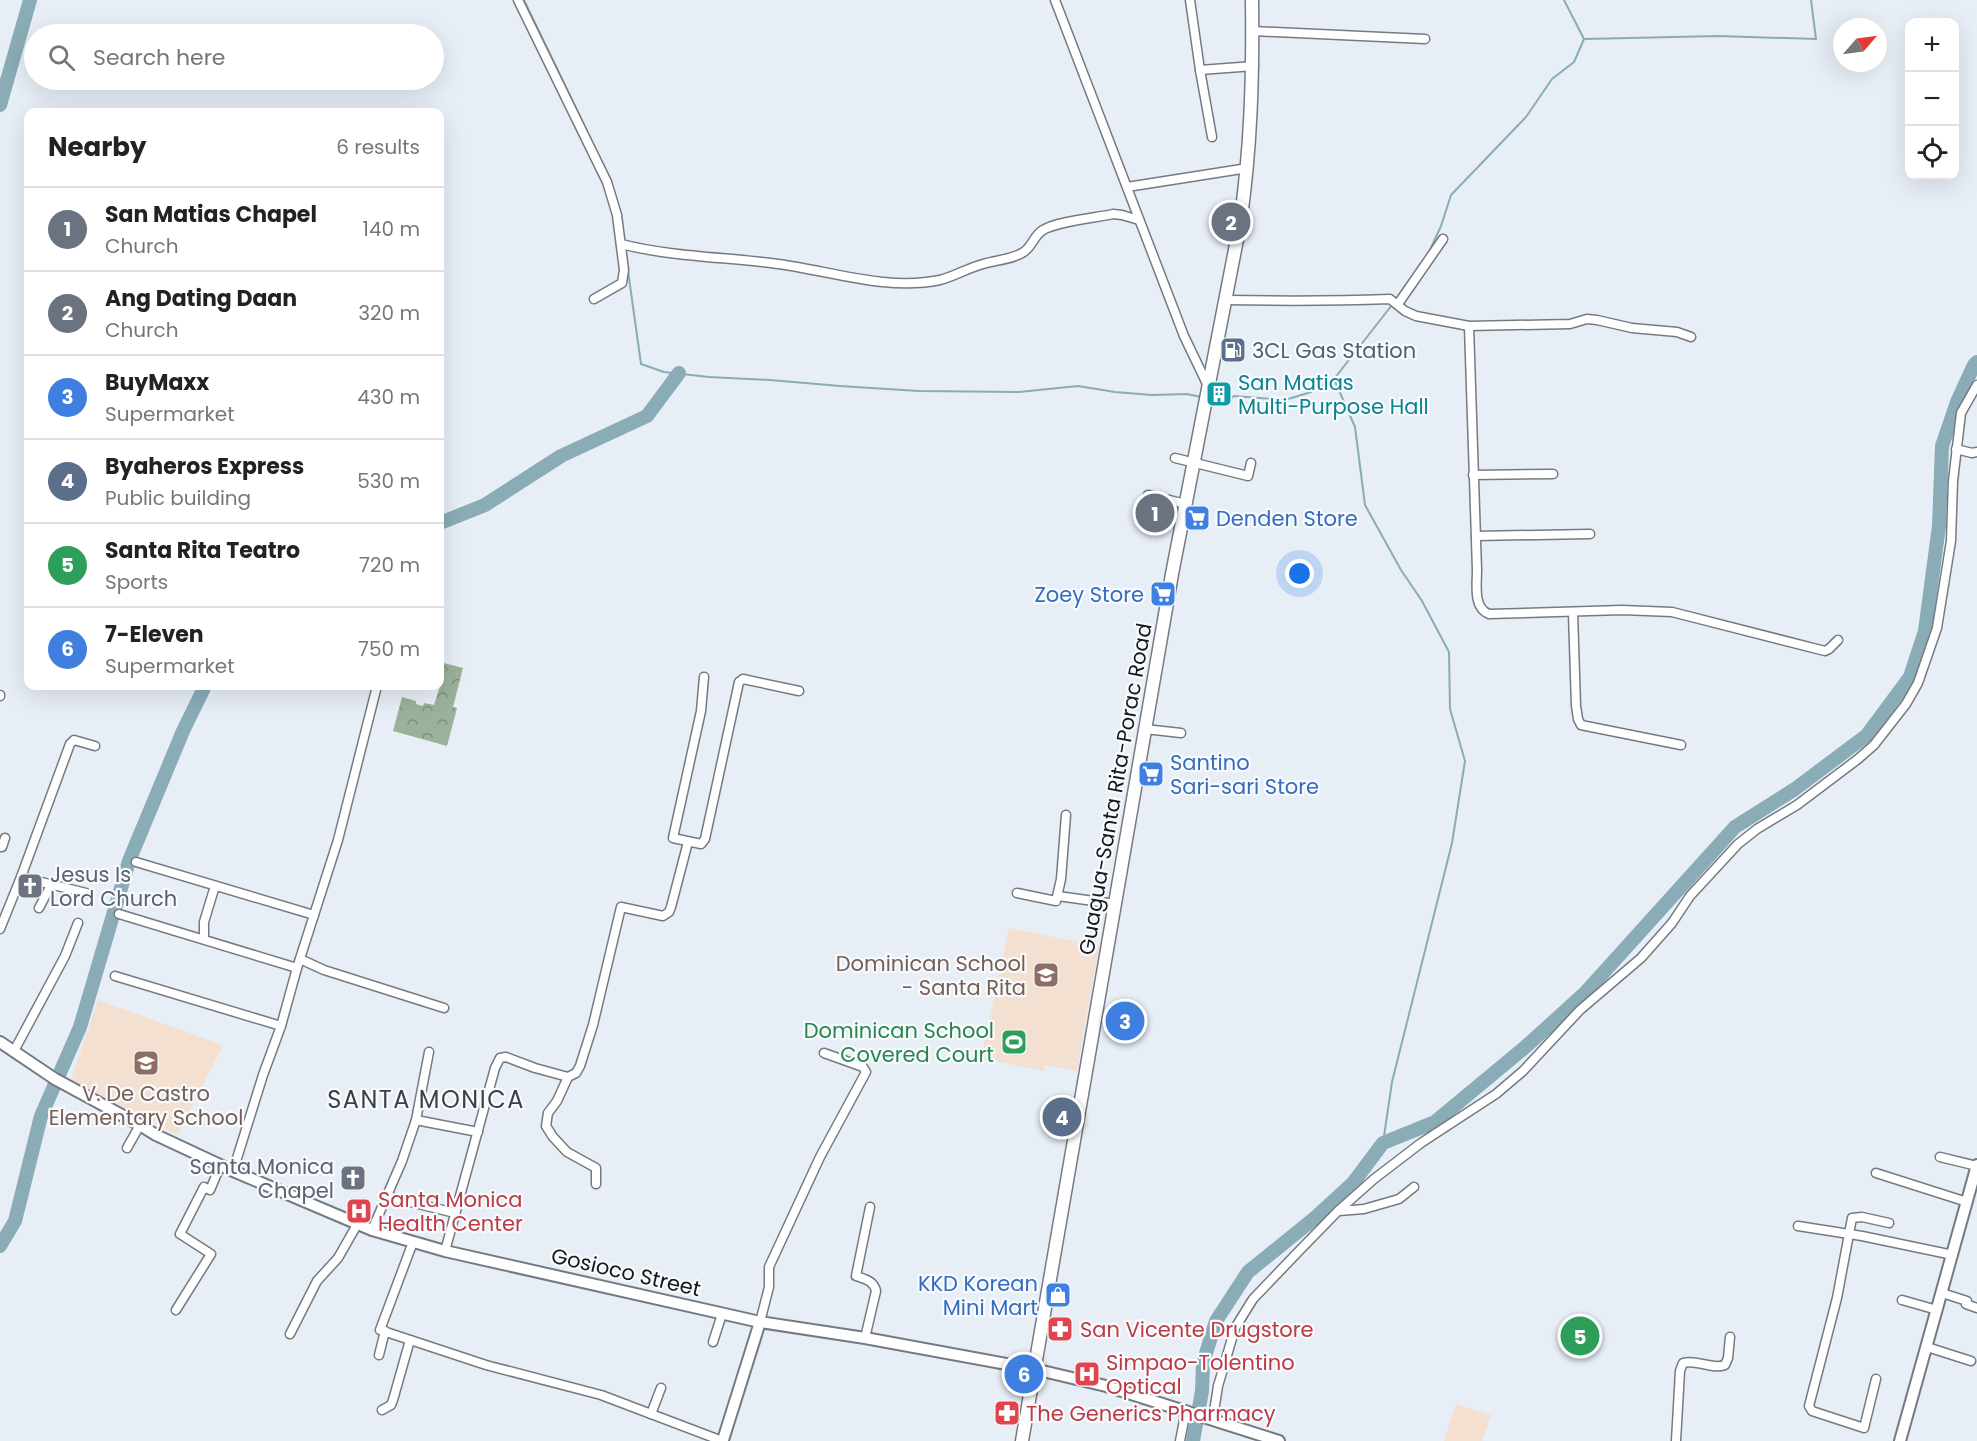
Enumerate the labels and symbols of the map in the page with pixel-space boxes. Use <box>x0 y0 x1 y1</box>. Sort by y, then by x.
north arrow <box>1833 18 1887 72</box>
pin: 2 <box>1212 200 1250 244</box>
fuel station icon: 3CL Gas Station <box>1218 335 1248 365</box>
place label: 3CL Gas Station <box>1252 336 1416 365</box>
place label: San Matias Multi-Purpose Hall <box>1238 368 1429 421</box>
building icon: San Matias Multi-Purpose Hall <box>1204 379 1234 409</box>
pin: 1 <box>1136 490 1174 536</box>
supermarket icon: Denden Store <box>1182 503 1212 533</box>
place label: Denden Store <box>1216 504 1358 533</box>
your location <box>1285 559 1314 588</box>
supermarket icon: Zoey Store <box>1148 579 1178 609</box>
place label: Zoey Store <box>1034 580 1144 609</box>
street label: Guagua-Santa Rita-Porac Road <box>1071 621 1159 957</box>
place label: Santino Sari-sari Store <box>1170 748 1319 801</box>
supermarket icon: Santino Sari-sari Store <box>1136 759 1166 789</box>
place label: Jesus Is Lord Church <box>50 860 177 913</box>
church icon: Jesus Is Lord Church <box>15 871 45 901</box>
place label: Dominican School - Santa Rita <box>836 949 1026 1002</box>
school or university icon: Dominican School - Santa Rita <box>1031 960 1061 990</box>
pin: 3 <box>1106 998 1144 1044</box>
place label: Dominican School Covered Court <box>804 1016 994 1069</box>
sports icon: Dominican School Covered Court <box>999 1027 1029 1057</box>
school or university icon: V. De Castro Elementary School <box>131 1048 161 1078</box>
place label: V. De Castro Elementary School <box>49 1079 243 1132</box>
district label: SANTA MONICA <box>327 1083 525 1116</box>
pin: 4 <box>1042 1094 1082 1140</box>
place label: Santa Monica Chapel <box>190 1152 334 1205</box>
church icon: Santa Monica Chapel <box>338 1163 368 1193</box>
place label: Santa Monica Health Center <box>378 1185 523 1238</box>
hospital icon: Santa Monica Health Center <box>344 1196 374 1226</box>
street label: Gosioco Street <box>548 1241 704 1303</box>
place label: KKD Korean Mini Mart <box>918 1269 1038 1322</box>
shop icon: KKD Korean Mini Mart <box>1043 1280 1073 1310</box>
pharmacy icon: San Vicente Drugstore <box>1045 1314 1075 1344</box>
pin: 5 <box>1560 1314 1600 1358</box>
place label: San Vicente Drugstore <box>1080 1315 1314 1344</box>
place label: Simpao-Tolentino Optical <box>1106 1348 1295 1401</box>
pin: 6 <box>1004 1352 1044 1396</box>
hospital icon: Simpao-Tolentino Optical <box>1072 1359 1102 1389</box>
pharmacy icon: The Generics Pharmacy <box>992 1398 1022 1428</box>
place label: The Generics Pharmacy <box>1026 1399 1276 1428</box>

